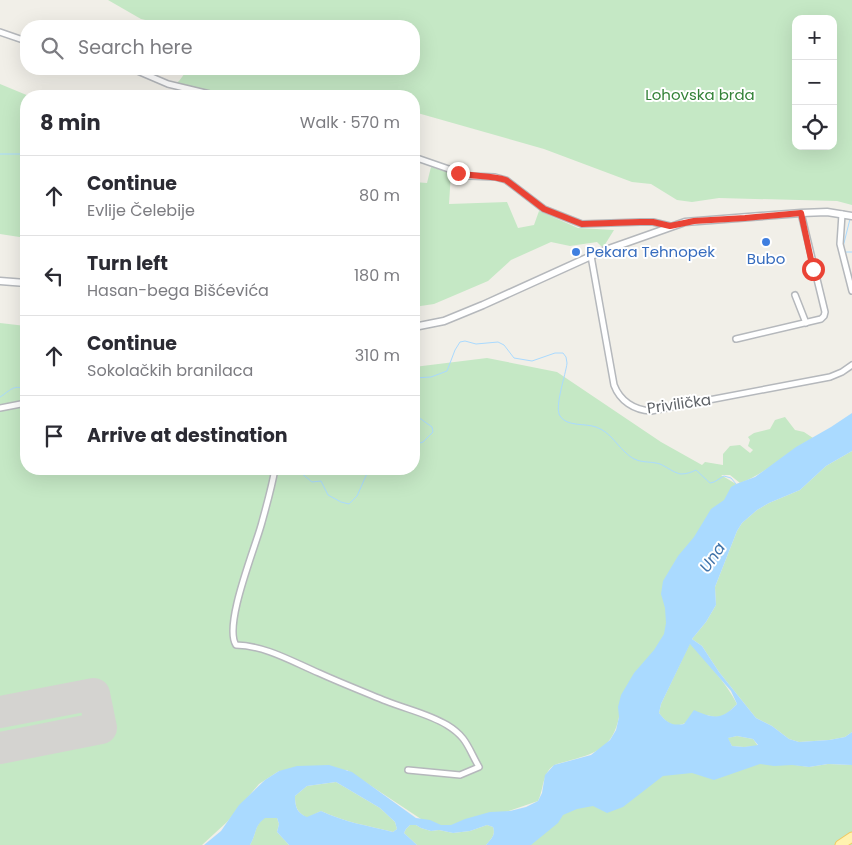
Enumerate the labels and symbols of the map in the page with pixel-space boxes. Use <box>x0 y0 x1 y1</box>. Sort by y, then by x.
park label: Lohovska brda <box>645 84 755 105</box>
route end <box>447 162 470 185</box>
marker: Bubo <box>760 236 772 248</box>
place label: Pekara Tehnopek <box>586 241 715 262</box>
marker: Pekara Tehnopek <box>570 246 582 258</box>
place label: Bubo <box>747 248 785 269</box>
route start <box>802 258 825 281</box>
street label: Privilička <box>646 389 712 418</box>
water label: Una <box>694 537 731 577</box>

